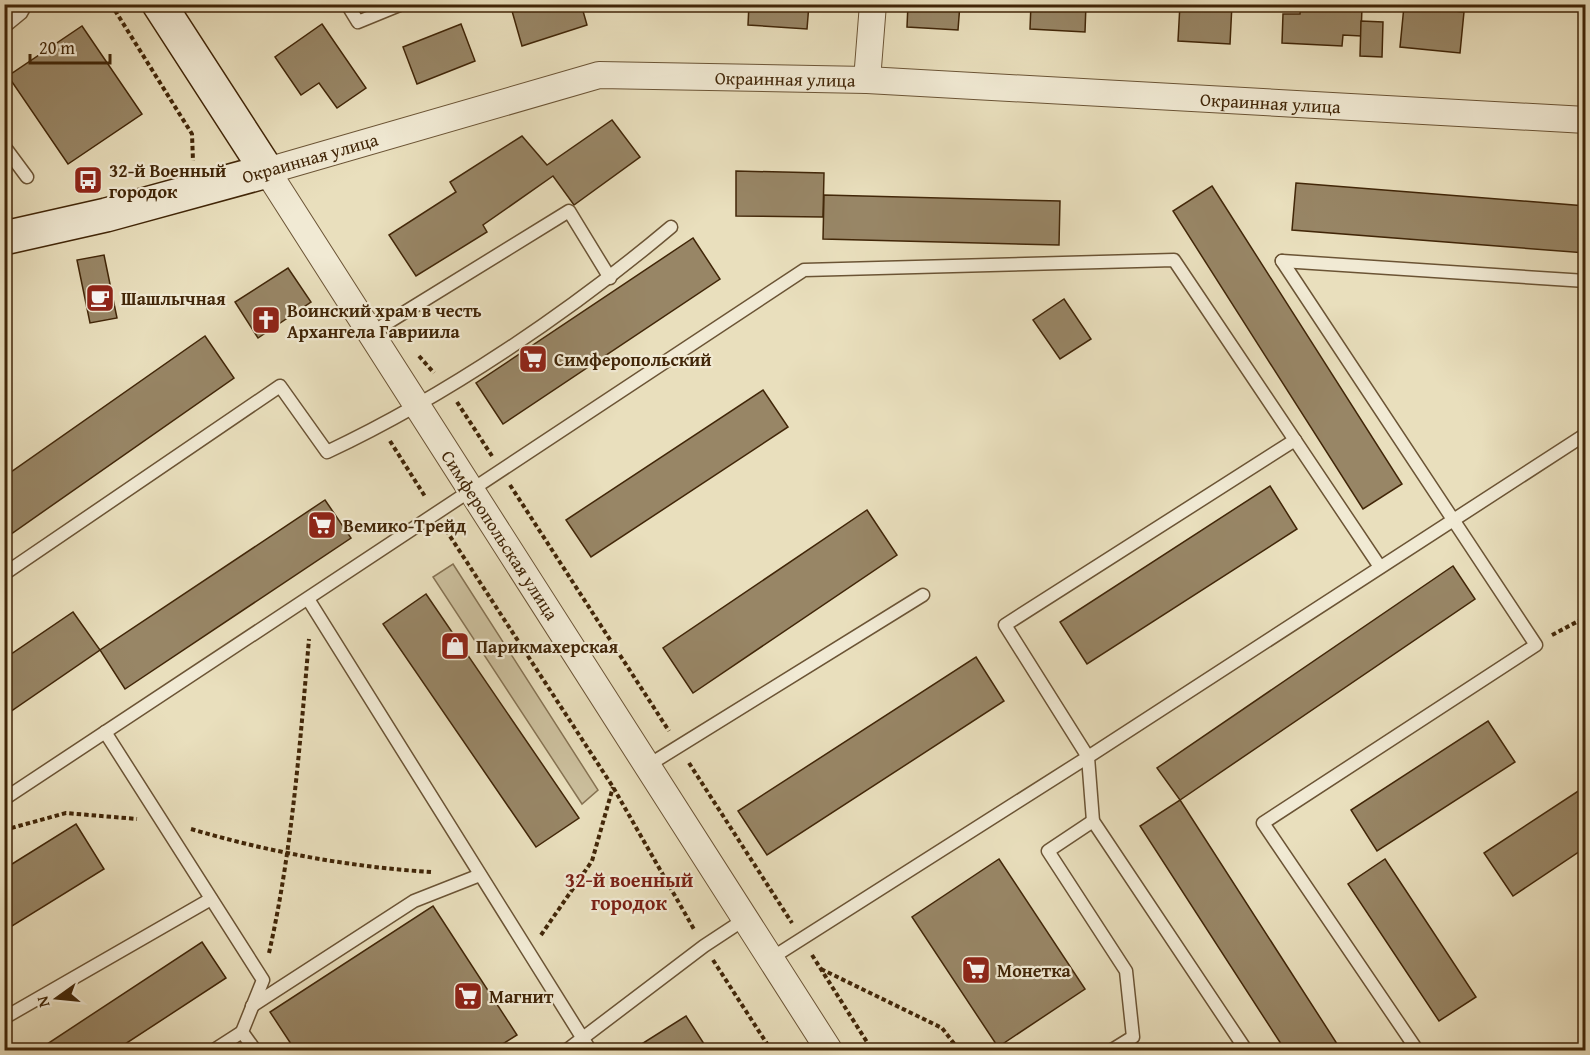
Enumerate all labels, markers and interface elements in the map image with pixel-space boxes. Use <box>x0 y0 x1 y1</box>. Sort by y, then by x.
scale bar <box>30 27 110 65</box>
text: 20 m <box>39 34 75 61</box>
street label: Окраинная улица <box>715 64 856 93</box>
street label: Окраинная улица <box>1199 85 1342 120</box>
street label: Окраинная улица <box>239 126 382 190</box>
place label: 32-й Военный городок <box>109 157 226 205</box>
bus stop icon: 32-й Военный городок <box>72 164 104 196</box>
cafe icon: Шашлычная <box>84 282 116 314</box>
place label: Шашлычная <box>121 285 226 312</box>
place label: Воинский храм в честь Архангела Гавриила <box>287 297 482 345</box>
church icon: Воинский храм в честь Архангела Гавриила <box>250 304 282 336</box>
supermarket icon: Симферопольский <box>517 343 549 375</box>
place label: Симферопольский <box>554 346 712 373</box>
street label: Симферопольская улица <box>435 445 566 626</box>
supermarket icon: Вемико-Трейд <box>306 509 338 541</box>
place label: Вемико-Трейд <box>343 512 466 539</box>
shop icon: Парикмахерская <box>439 630 471 662</box>
place label: Парикмахерская <box>476 633 618 660</box>
district label: 32-й военный городок <box>565 865 694 917</box>
supermarket icon: Монетка <box>960 954 992 986</box>
place label: Монетка <box>997 957 1072 984</box>
north arrow <box>27 968 87 1028</box>
supermarket icon: Магнит <box>452 980 484 1012</box>
place label: Магнит <box>489 983 554 1010</box>
text: N <box>29 993 55 1010</box>

